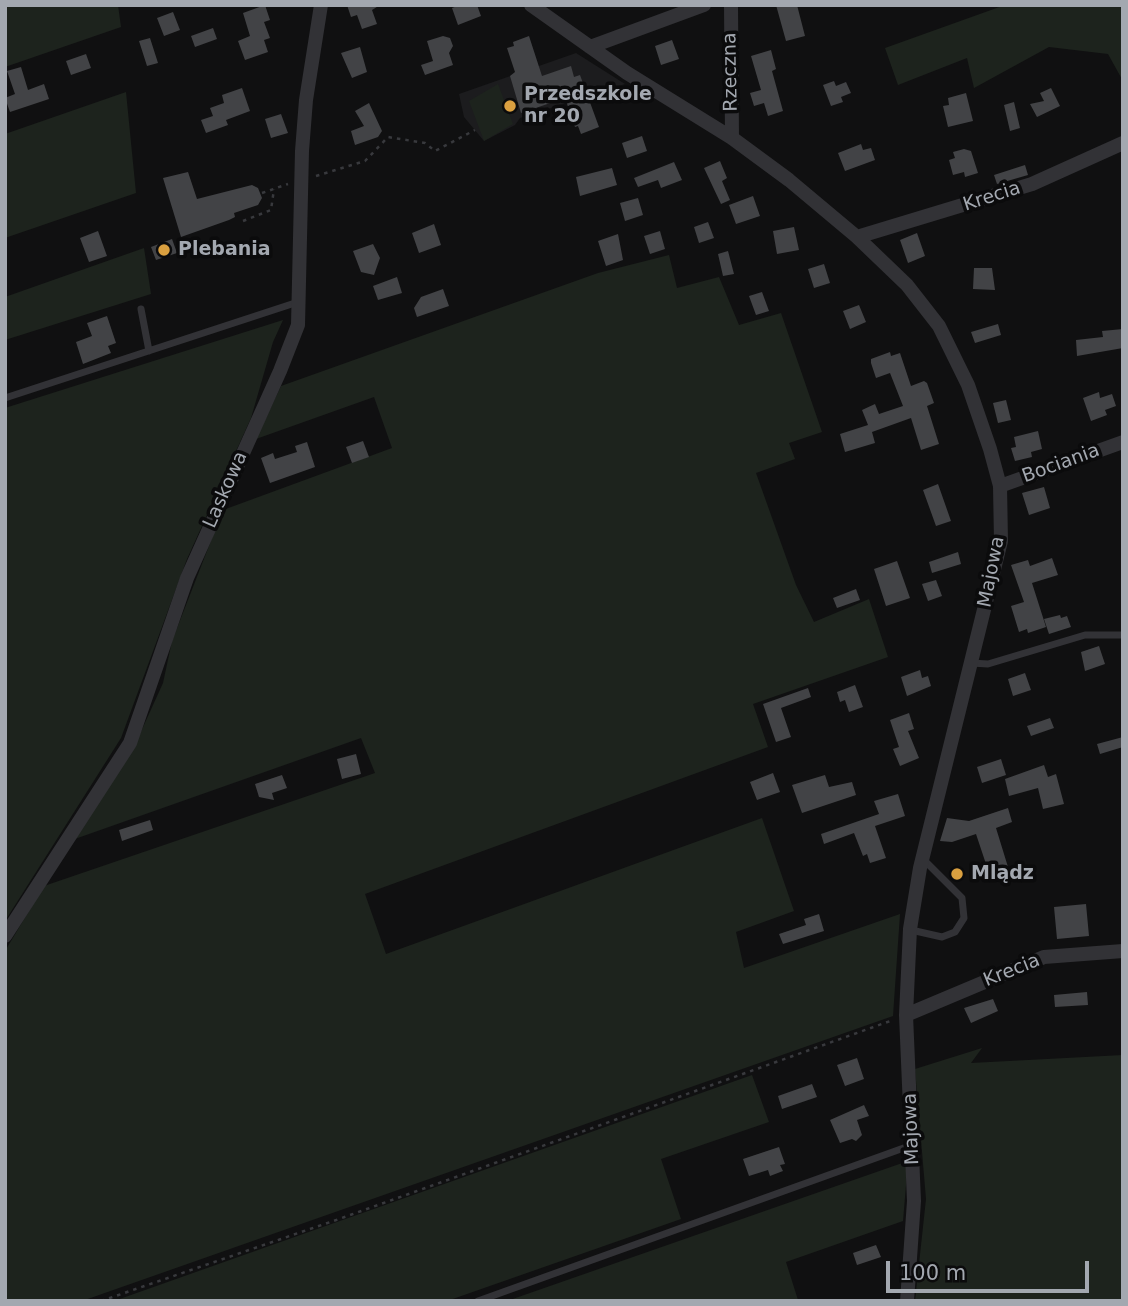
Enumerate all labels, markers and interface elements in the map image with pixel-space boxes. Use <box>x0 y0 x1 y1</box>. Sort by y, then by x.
street label: Rzeczna <box>719 32 743 112</box>
place label: Przedszkole nr 20 <box>524 84 652 128</box>
marker: Przedszkole nr 20 <box>502 98 518 114</box>
street label: Krecia <box>960 177 1024 217</box>
place label: Plebania <box>178 239 271 261</box>
marker: Plebania <box>156 242 172 258</box>
street label: Bociania <box>1019 439 1103 489</box>
street label: Laskowa <box>199 448 253 532</box>
street label: Majowa <box>974 534 1010 610</box>
place label: Mlądz <box>971 863 1034 885</box>
marker: Mlądz <box>949 866 965 882</box>
street label: Krecia <box>980 949 1044 993</box>
street label: Majowa <box>899 1093 925 1165</box>
scale bar <box>890 1246 1093 1290</box>
text: 100 m <box>899 1261 966 1285</box>

